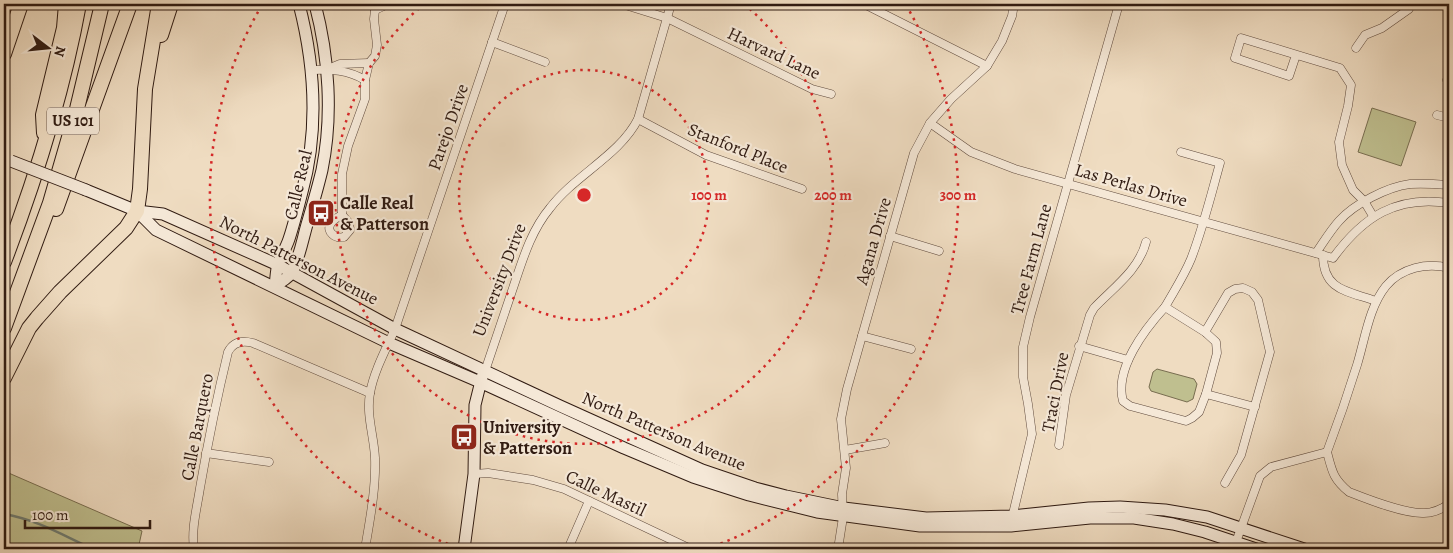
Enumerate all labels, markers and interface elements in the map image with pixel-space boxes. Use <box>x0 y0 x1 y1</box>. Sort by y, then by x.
street label: Harvard Lane <box>723 21 825 85</box>
north arrow <box>22 22 72 72</box>
text: N <box>49 44 71 59</box>
street label: Parejo Drive <box>422 80 474 174</box>
road number: US 101 <box>47 108 99 134</box>
street label: Stanford Place <box>684 117 792 179</box>
street label: Calle Real <box>278 147 318 222</box>
street label: Las Perlas Drive <box>1072 157 1190 213</box>
text: 100 m <box>691 185 727 205</box>
text: 200 m <box>814 185 852 205</box>
text: 300 m <box>940 185 977 205</box>
centre of rings <box>575 186 593 204</box>
place label: Calle Real & Patterson <box>340 191 429 236</box>
street label: Agana Drive <box>849 194 897 288</box>
bus stop icon: Calle Real & Patterson <box>306 198 336 228</box>
street label: Tree Farm Lane <box>1005 201 1057 317</box>
street label: North Patterson Avenue <box>215 209 383 311</box>
street label: University Drive <box>466 220 532 340</box>
street label: Traci Drive <box>1035 350 1075 434</box>
street label: Calle Barquero <box>175 371 219 483</box>
street label: North Patterson Avenue <box>579 386 749 476</box>
place label: University & Patterson <box>483 415 572 460</box>
bus stop icon: University & Patterson <box>449 422 479 452</box>
street label: Calle Mastil <box>562 464 651 522</box>
scale bar <box>25 498 150 530</box>
text: 100 m <box>32 505 69 525</box>

